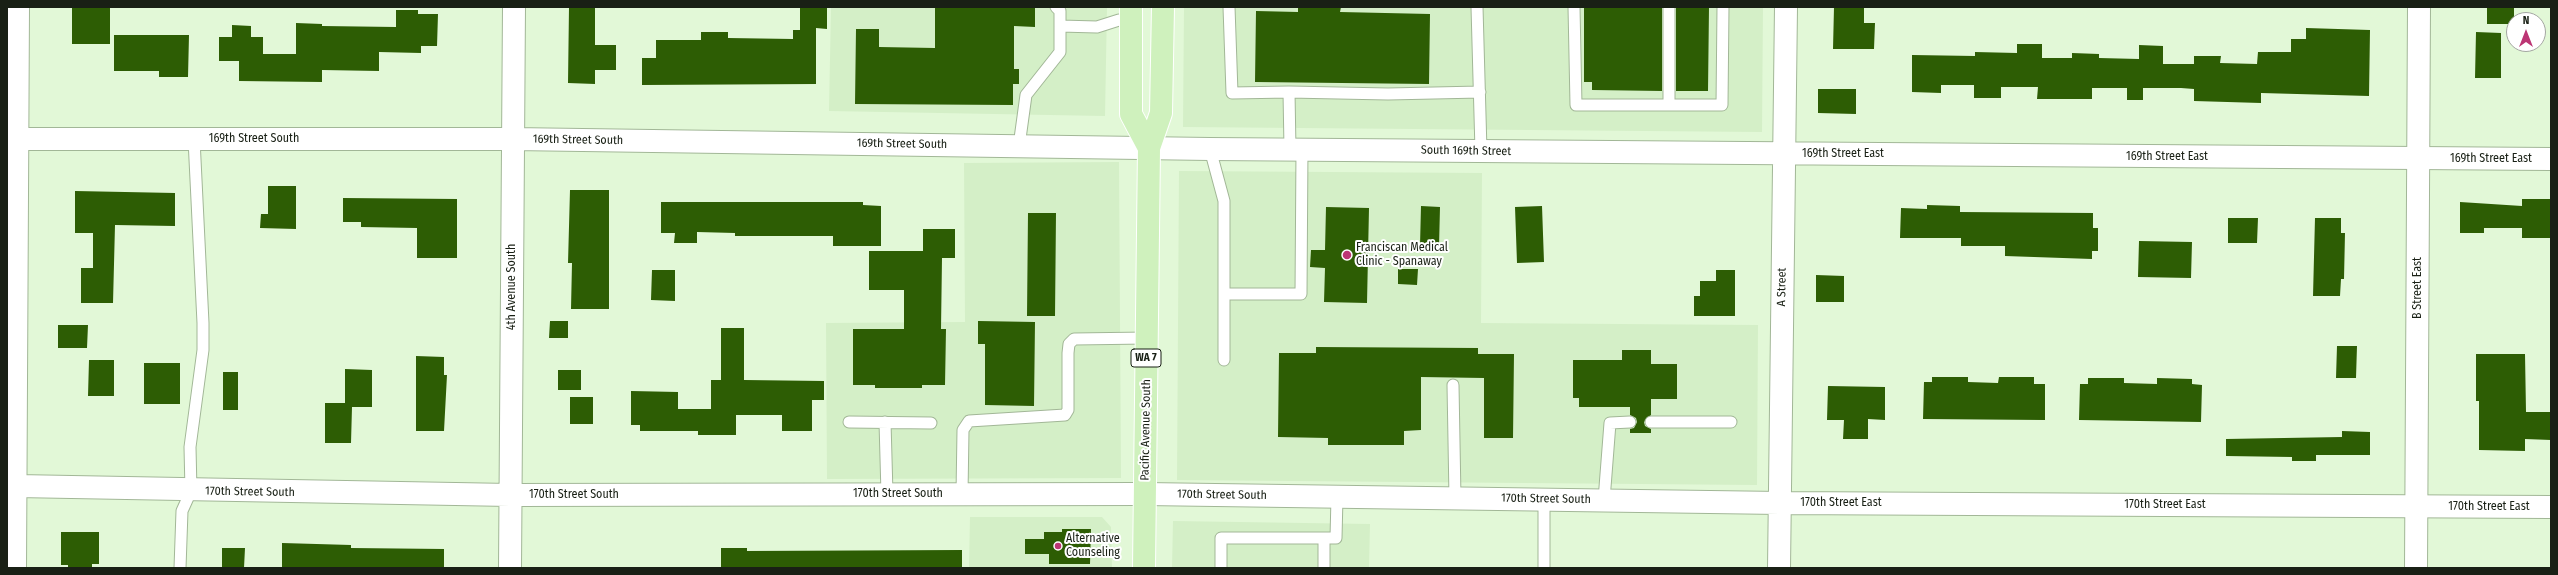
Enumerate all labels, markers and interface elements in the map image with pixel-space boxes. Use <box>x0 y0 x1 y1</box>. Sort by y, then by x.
north arrow <box>2506 12 2546 52</box>
text: N <box>2523 14 2529 27</box>
street label: 169th Street South <box>209 132 299 146</box>
street label: 169th Street South <box>533 132 623 148</box>
street label: 169th Street South <box>857 136 947 152</box>
street label: South 169th Street <box>1421 143 1511 159</box>
street label: 169th Street East <box>1802 147 1884 161</box>
street label: 169th Street East <box>2126 150 2208 164</box>
street label: 169th Street East <box>2450 152 2532 166</box>
place label: Franciscan Medical Clinic - Spanaway <box>1356 241 1448 269</box>
street label: 4th Avenue South <box>505 244 519 330</box>
marker: Franciscan Medical Clinic - Spanaway <box>1341 249 1353 261</box>
street label: B Street East <box>2411 257 2425 319</box>
street label: A Street <box>1774 268 1790 306</box>
road number: WA 7 <box>1131 349 1161 367</box>
street label: Pacific Avenue South <box>1138 379 1154 481</box>
street label: 170th Street South <box>205 484 295 500</box>
street label: 170th Street South <box>853 487 943 501</box>
street label: 170th Street South <box>1177 487 1267 503</box>
street label: 170th Street South <box>529 488 619 502</box>
street label: 170th Street South <box>1501 491 1591 507</box>
street label: 170th Street East <box>1800 496 1882 510</box>
street label: 170th Street East <box>2124 498 2206 512</box>
street label: 170th Street East <box>2448 500 2530 514</box>
place label: Alternative Counseling <box>1066 532 1120 560</box>
marker: Alternative Counseling <box>1053 541 1063 551</box>

